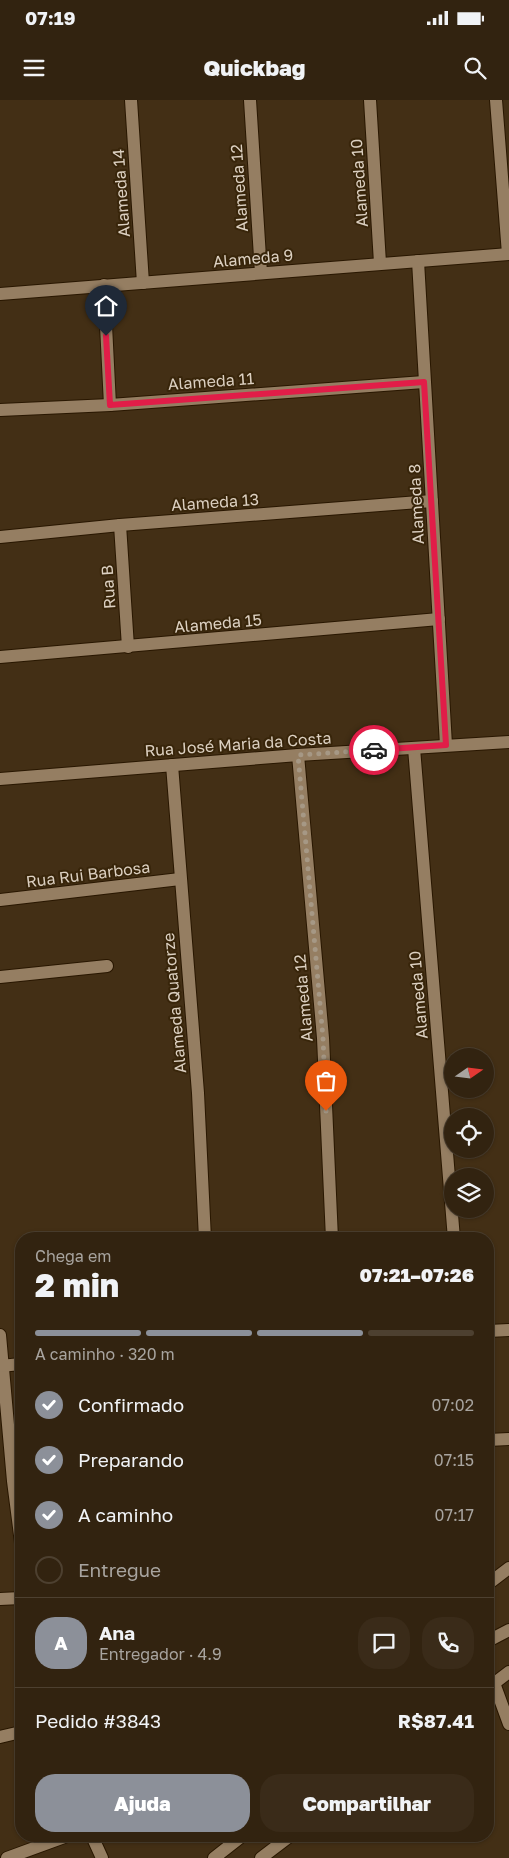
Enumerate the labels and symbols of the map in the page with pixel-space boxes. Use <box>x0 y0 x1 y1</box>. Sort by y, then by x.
street label: Alameda 10 <box>346 138 372 228</box>
street label: Alameda 12 <box>226 143 252 233</box>
street label: Alameda 14 <box>108 148 134 238</box>
street label: Alameda 9 <box>212 245 294 271</box>
pin <box>85 285 127 336</box>
street label: Alameda 11 <box>167 368 255 394</box>
street label: Alameda 8 <box>404 463 428 545</box>
street label: Alameda 13 <box>170 489 260 515</box>
street label: Rua B <box>96 564 120 610</box>
street label: Alameda 15 <box>173 609 263 637</box>
courier <box>349 725 399 775</box>
street label: Rua José Maria da Costa <box>144 727 332 761</box>
street label: Rua Rui Barbosa <box>25 856 151 892</box>
street label: Alameda Quatorze <box>158 932 190 1074</box>
street label: Alameda 10 <box>404 950 432 1040</box>
street label: Alameda 12 <box>289 953 317 1043</box>
north arrow <box>444 1048 494 1098</box>
pin <box>305 1060 347 1111</box>

